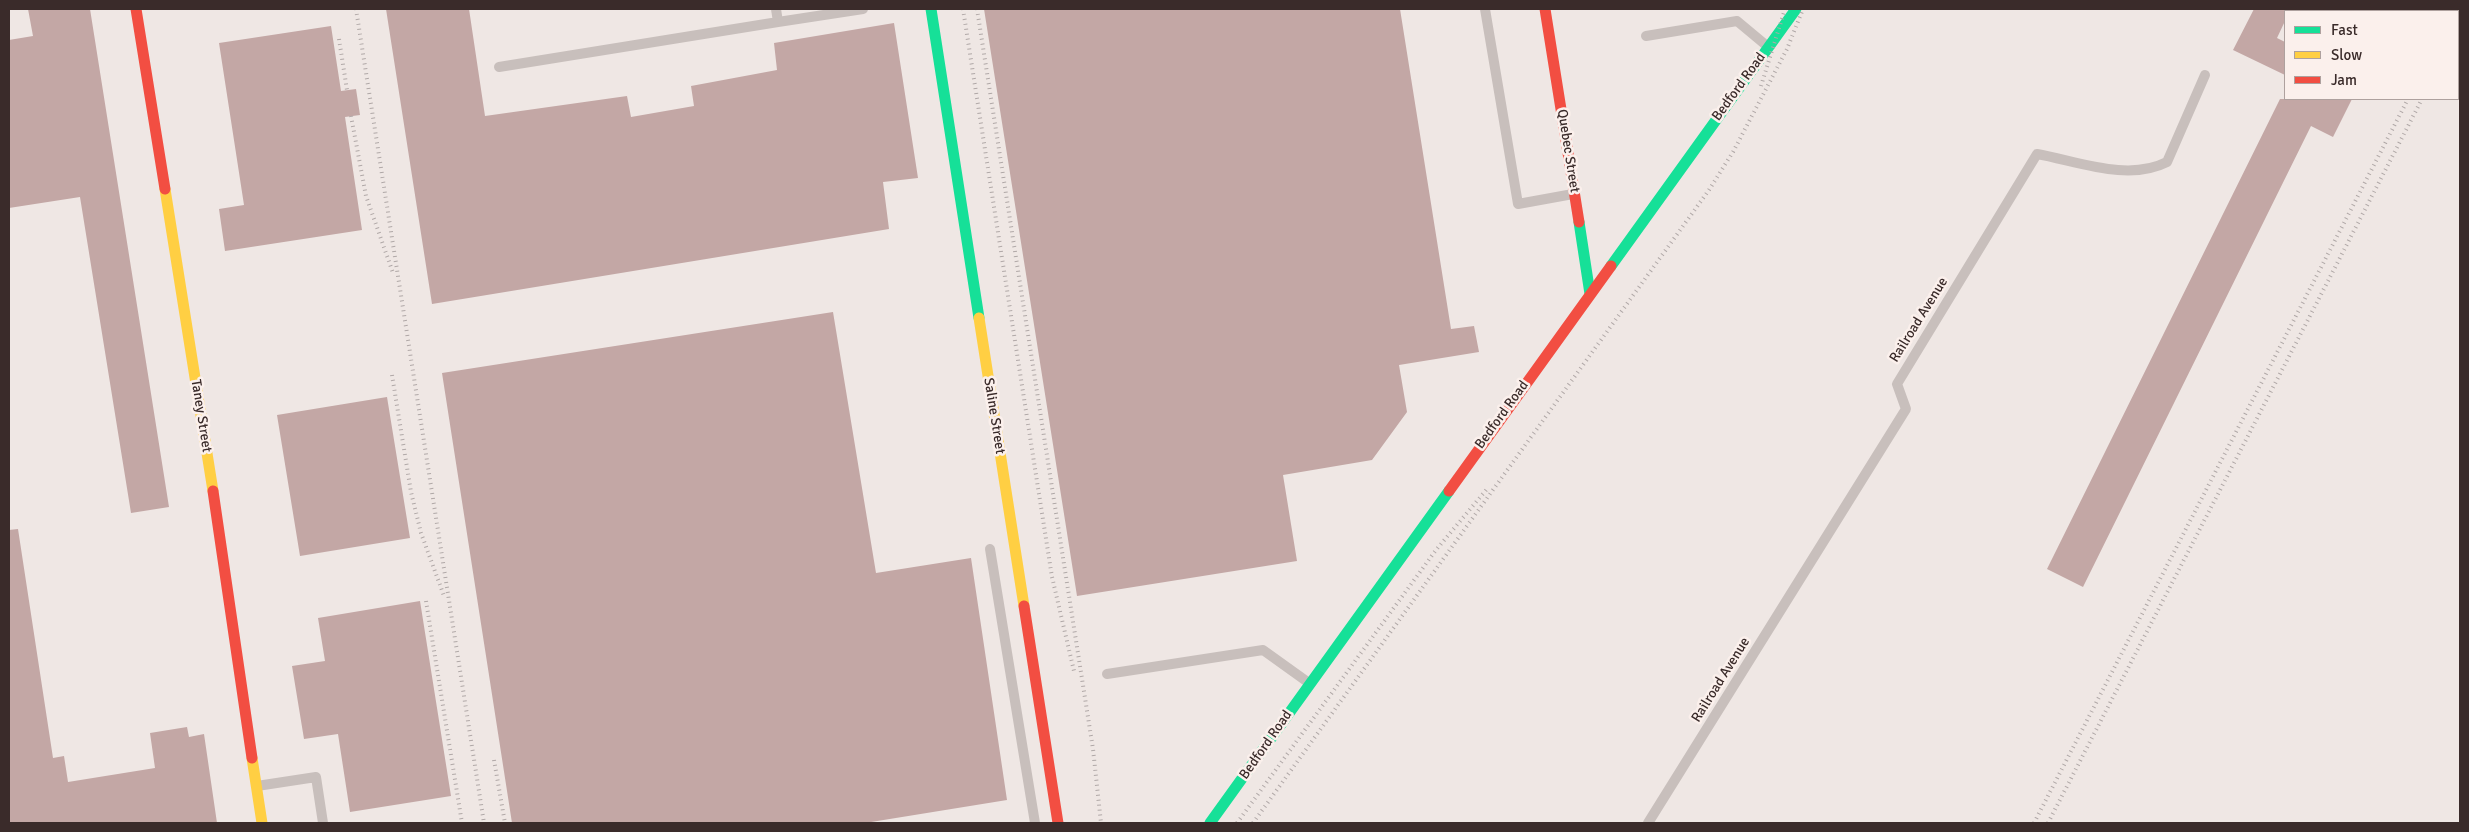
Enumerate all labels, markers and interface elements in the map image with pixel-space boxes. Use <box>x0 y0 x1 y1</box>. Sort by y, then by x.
legend <box>2284 10 2459 100</box>
text: Fast <box>2331 21 2358 39</box>
text: Slow <box>2331 46 2362 64</box>
street label: Bedford Road <box>1709 50 1769 124</box>
text: Jam <box>2331 71 2357 89</box>
street label: Quebec Street <box>1553 108 1583 194</box>
street label: Railroad Avenue <box>1886 274 1952 366</box>
street label: Saline Street <box>980 377 1008 455</box>
street label: Taney Street <box>187 378 215 454</box>
street label: Bedford Road <box>1472 378 1532 452</box>
street label: Railroad Avenue <box>1688 634 1754 726</box>
street label: Bedford Road <box>1236 707 1296 783</box>

